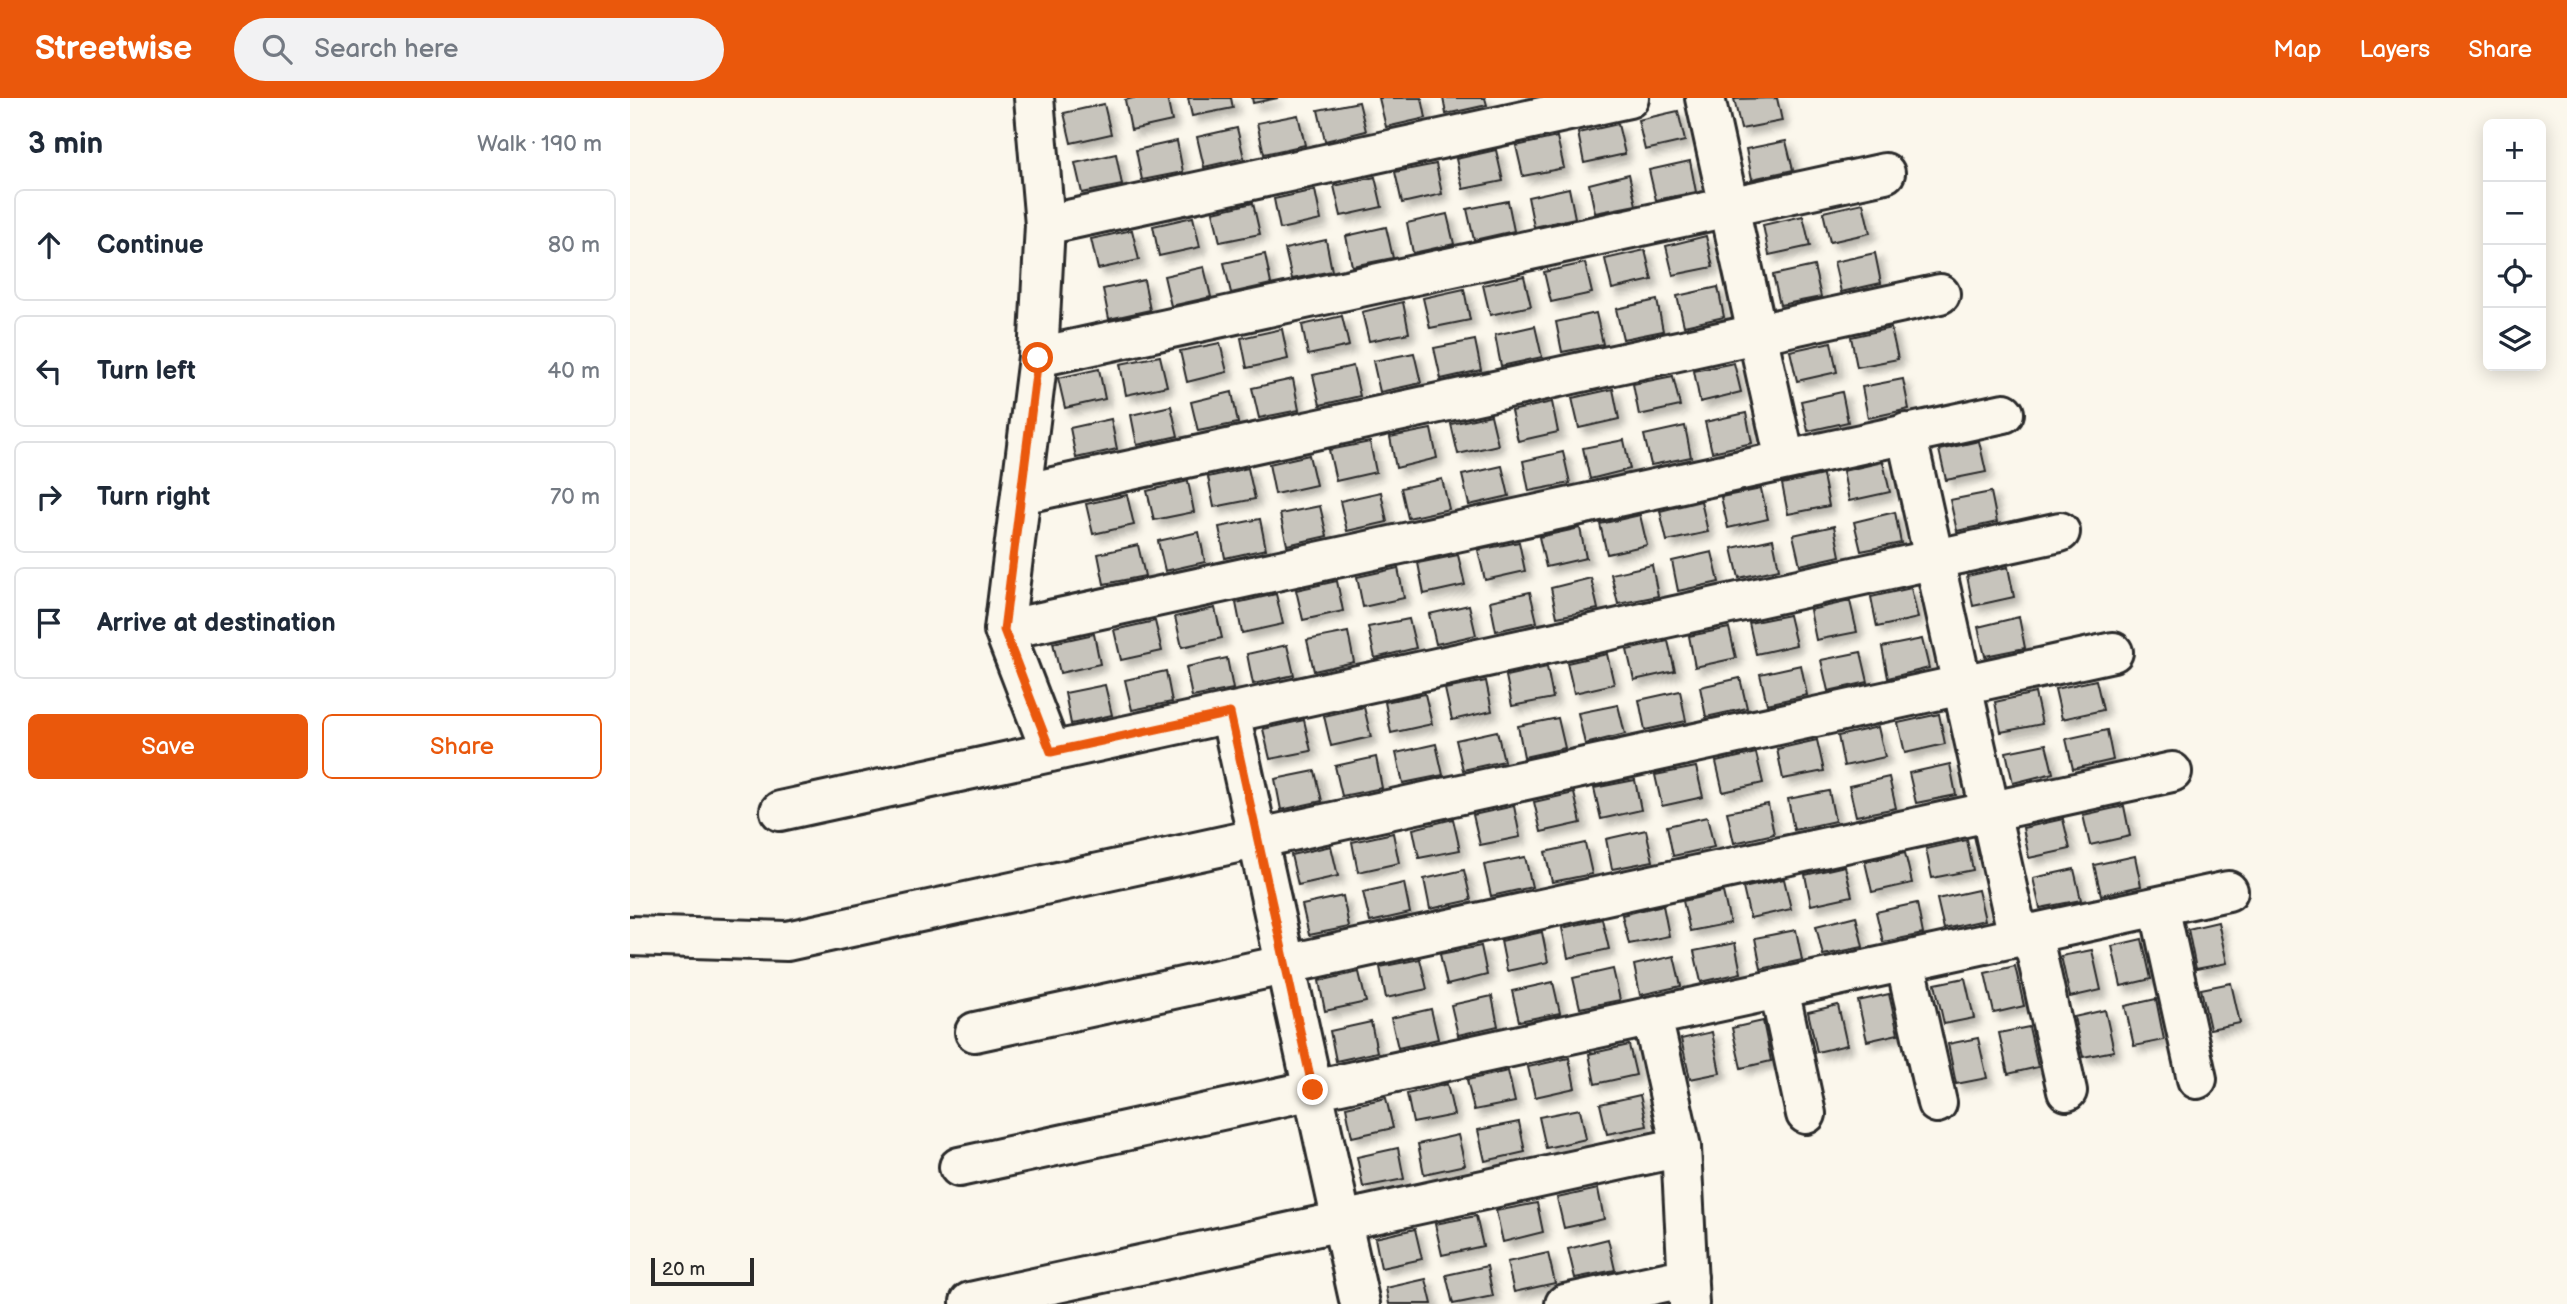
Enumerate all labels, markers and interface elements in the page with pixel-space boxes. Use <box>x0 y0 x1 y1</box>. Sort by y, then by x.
search box <box>234 18 724 81</box>
text: Streetwise <box>35 29 192 69</box>
icon: search <box>258 30 296 68</box>
text: Search here <box>314 34 458 65</box>
text: Map <box>2273 35 2321 64</box>
text: Layers <box>2359 35 2430 64</box>
text: Share <box>2468 35 2532 64</box>
map controls <box>2483 119 2546 371</box>
button: + <box>2483 119 2546 182</box>
text: 3 min <box>28 126 103 162</box>
text: Walk · 190 m <box>477 130 602 158</box>
button: − <box>2483 182 2546 245</box>
icon: ahead <box>30 226 68 264</box>
text: Continue <box>97 230 204 261</box>
text: 80 m <box>548 231 600 259</box>
button: locate <box>2483 245 2546 308</box>
button: layers <box>2483 308 2546 371</box>
route start <box>1022 342 1053 373</box>
icon: left <box>30 352 68 390</box>
text: Turn left <box>97 356 196 387</box>
text: 40 m <box>547 357 600 385</box>
icon: right <box>30 478 68 516</box>
text: Turn right <box>97 482 210 513</box>
text: 70 m <box>550 483 600 511</box>
icon: arrive <box>30 604 68 642</box>
text: Arrive at destination <box>97 608 336 639</box>
button: Save <box>28 714 308 779</box>
button: Share <box>322 714 602 779</box>
route end <box>1297 1074 1328 1105</box>
scale bar <box>651 1255 754 1287</box>
text: 20 m <box>662 1258 705 1281</box>

